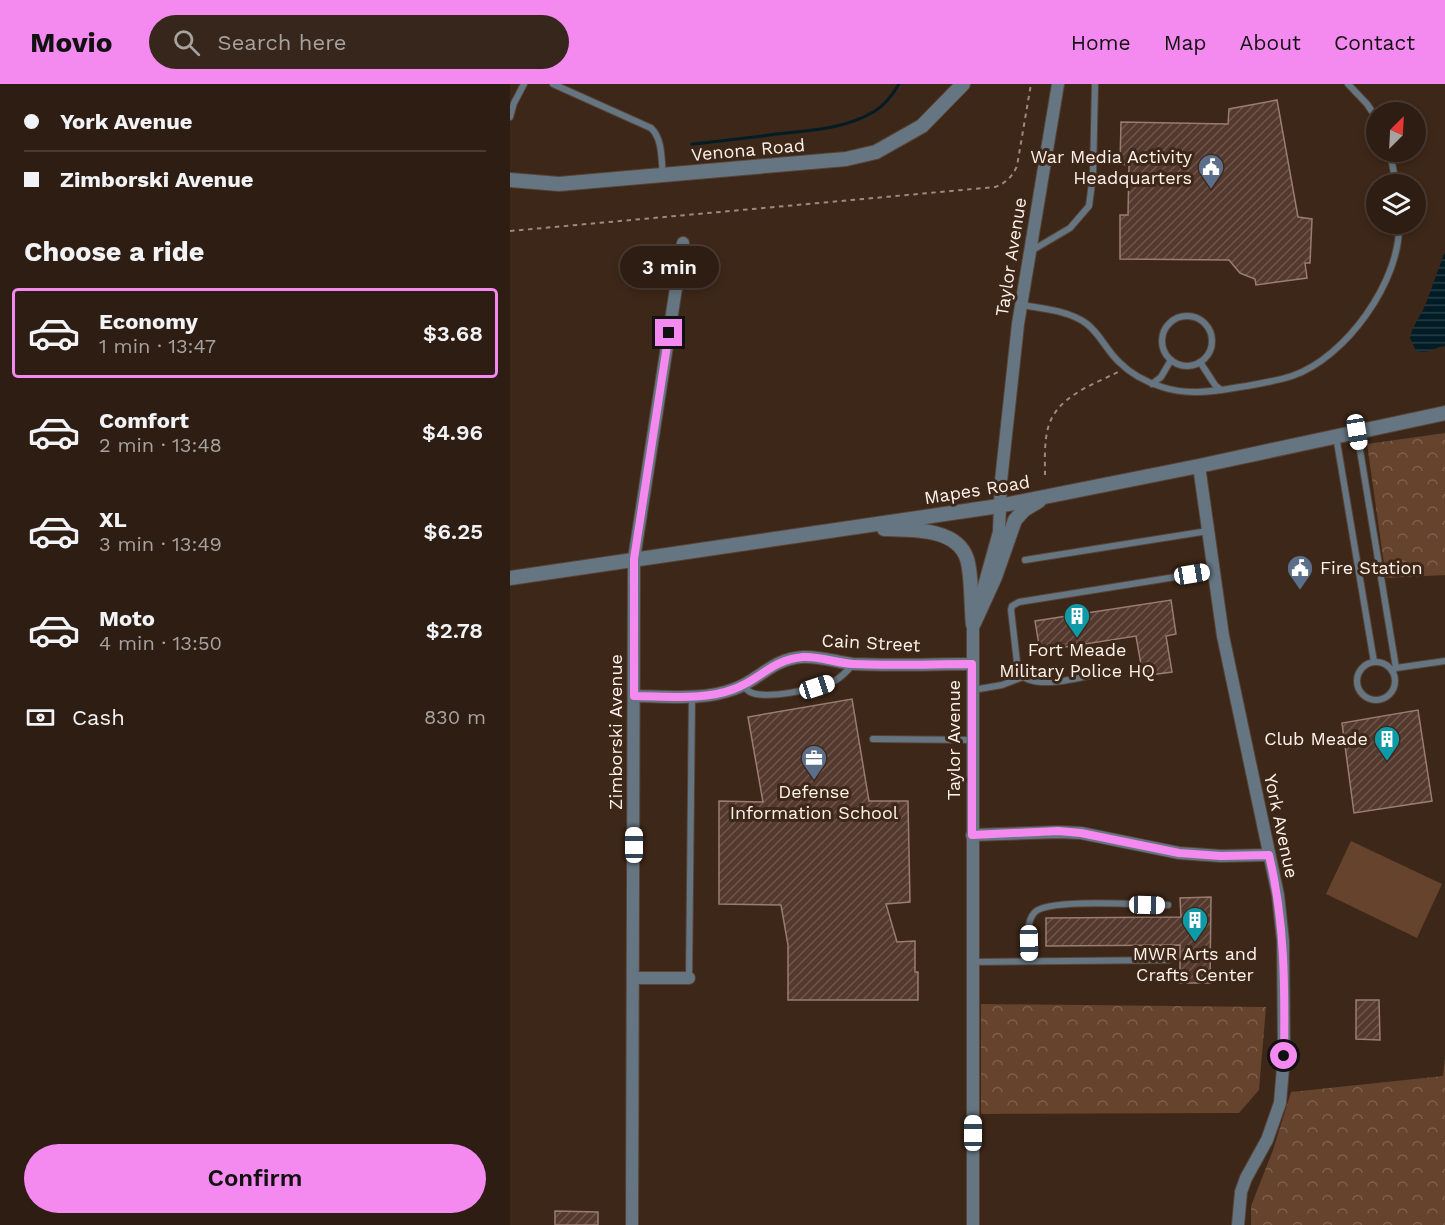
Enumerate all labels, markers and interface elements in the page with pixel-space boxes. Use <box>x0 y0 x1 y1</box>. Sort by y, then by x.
search box <box>149 15 569 69</box>
text: Movio <box>30 26 113 59</box>
icon: search <box>170 26 203 59</box>
text: Search here <box>218 30 347 55</box>
text: Home <box>1071 30 1131 55</box>
text: Map <box>1164 30 1207 55</box>
text: About <box>1240 30 1301 55</box>
text: Contact <box>1334 30 1415 55</box>
north arrow <box>1366 102 1426 162</box>
map controls <box>1366 102 1426 234</box>
text: York Avenue <box>60 109 193 134</box>
street label: Venona Road <box>690 134 806 165</box>
place label: War Media Activity Headquarters <box>1030 146 1193 188</box>
public building icon: War Media Activity Headquarters <box>1196 152 1226 190</box>
text: Zimborski Avenue <box>60 167 254 192</box>
button: layers <box>1366 174 1426 234</box>
street label: Taylor Avenue <box>991 196 1030 318</box>
text: Choose a ride <box>24 236 204 268</box>
callout: 3 min <box>620 246 718 288</box>
text: 3 min <box>642 255 697 279</box>
icon: car <box>27 306 81 360</box>
text: Economy <box>99 309 198 334</box>
route end <box>655 319 682 346</box>
text: $3.68 <box>423 321 483 346</box>
text: 1 min · 13:47 <box>99 334 216 358</box>
icon: car <box>27 405 81 459</box>
text: Comfort <box>99 408 189 433</box>
car <box>1345 413 1369 451</box>
text: $4.96 <box>422 420 483 445</box>
text: 2 min · 13:48 <box>99 433 222 457</box>
street label: Mapes Road <box>923 471 1031 508</box>
icon: car <box>27 504 81 558</box>
text: XL <box>99 507 127 532</box>
text: $6.25 <box>424 519 483 544</box>
text: 3 min · 13:49 <box>99 532 222 556</box>
public building icon: Fire Station <box>1285 553 1315 591</box>
place label: Fire Station <box>1320 557 1423 578</box>
car <box>1173 562 1211 586</box>
building icon: Fort Meade Military Police HQ <box>1062 601 1092 639</box>
icon: car <box>27 603 81 657</box>
text: Moto <box>99 606 155 631</box>
text: $2.78 <box>426 618 483 643</box>
street label: Cain Street <box>821 629 921 656</box>
text: 4 min · 13:50 <box>99 631 222 655</box>
place label: Fort Meade Military Police HQ <box>999 639 1155 681</box>
street label: Zimborski Avenue <box>605 654 626 810</box>
car <box>797 673 837 701</box>
street label: Taylor Avenue <box>943 680 964 800</box>
icon: cash <box>24 701 57 734</box>
text: Cash <box>72 705 125 730</box>
text: 830 m <box>424 705 486 729</box>
building icon: Club Meade <box>1372 724 1402 762</box>
place label: Club Meade <box>1264 728 1368 749</box>
office icon: Defense Information School <box>799 743 829 781</box>
street label: York Avenue <box>1260 772 1303 880</box>
place label: Defense Information School <box>730 781 899 823</box>
car <box>625 827 643 863</box>
car <box>1129 896 1165 914</box>
building icon: MWR Arts and Crafts Center <box>1180 905 1210 943</box>
car <box>1020 925 1038 961</box>
place label: MWR Arts and Crafts Center <box>1133 943 1257 985</box>
route start <box>1270 1042 1297 1069</box>
car <box>964 1115 982 1151</box>
button: Confirm <box>24 1144 486 1213</box>

